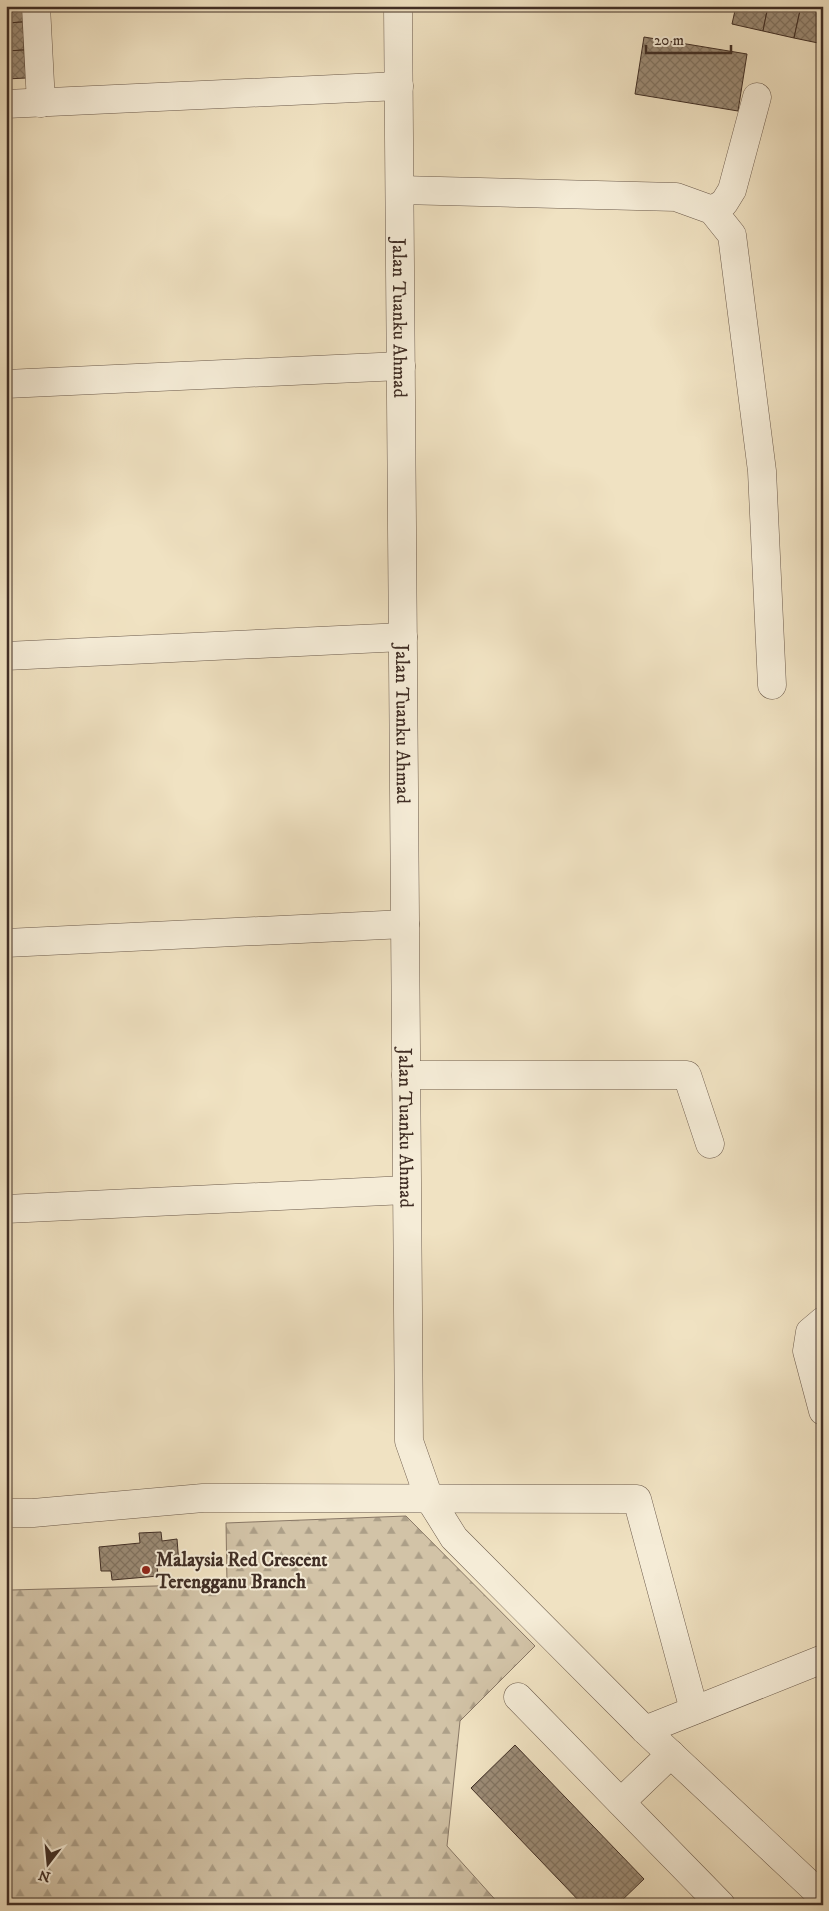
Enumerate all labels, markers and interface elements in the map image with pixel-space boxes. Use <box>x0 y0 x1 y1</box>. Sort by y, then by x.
scale bar <box>646 22 732 54</box>
text: 20 m <box>654 31 684 50</box>
street label: Jalan Tuanku Ahmad <box>387 236 411 399</box>
street label: Jalan Tuanku Ahmad <box>390 642 414 804</box>
street label: Jalan Tuanku Ahmad <box>393 1046 417 1208</box>
place label: Malaysia Red Crescent Terengganu Branch <box>155 1549 328 1594</box>
marker: Malaysia Red Crescent Terengganu Branch <box>140 1564 152 1576</box>
north arrow <box>22 1838 72 1888</box>
text: N <box>36 1865 53 1886</box>

